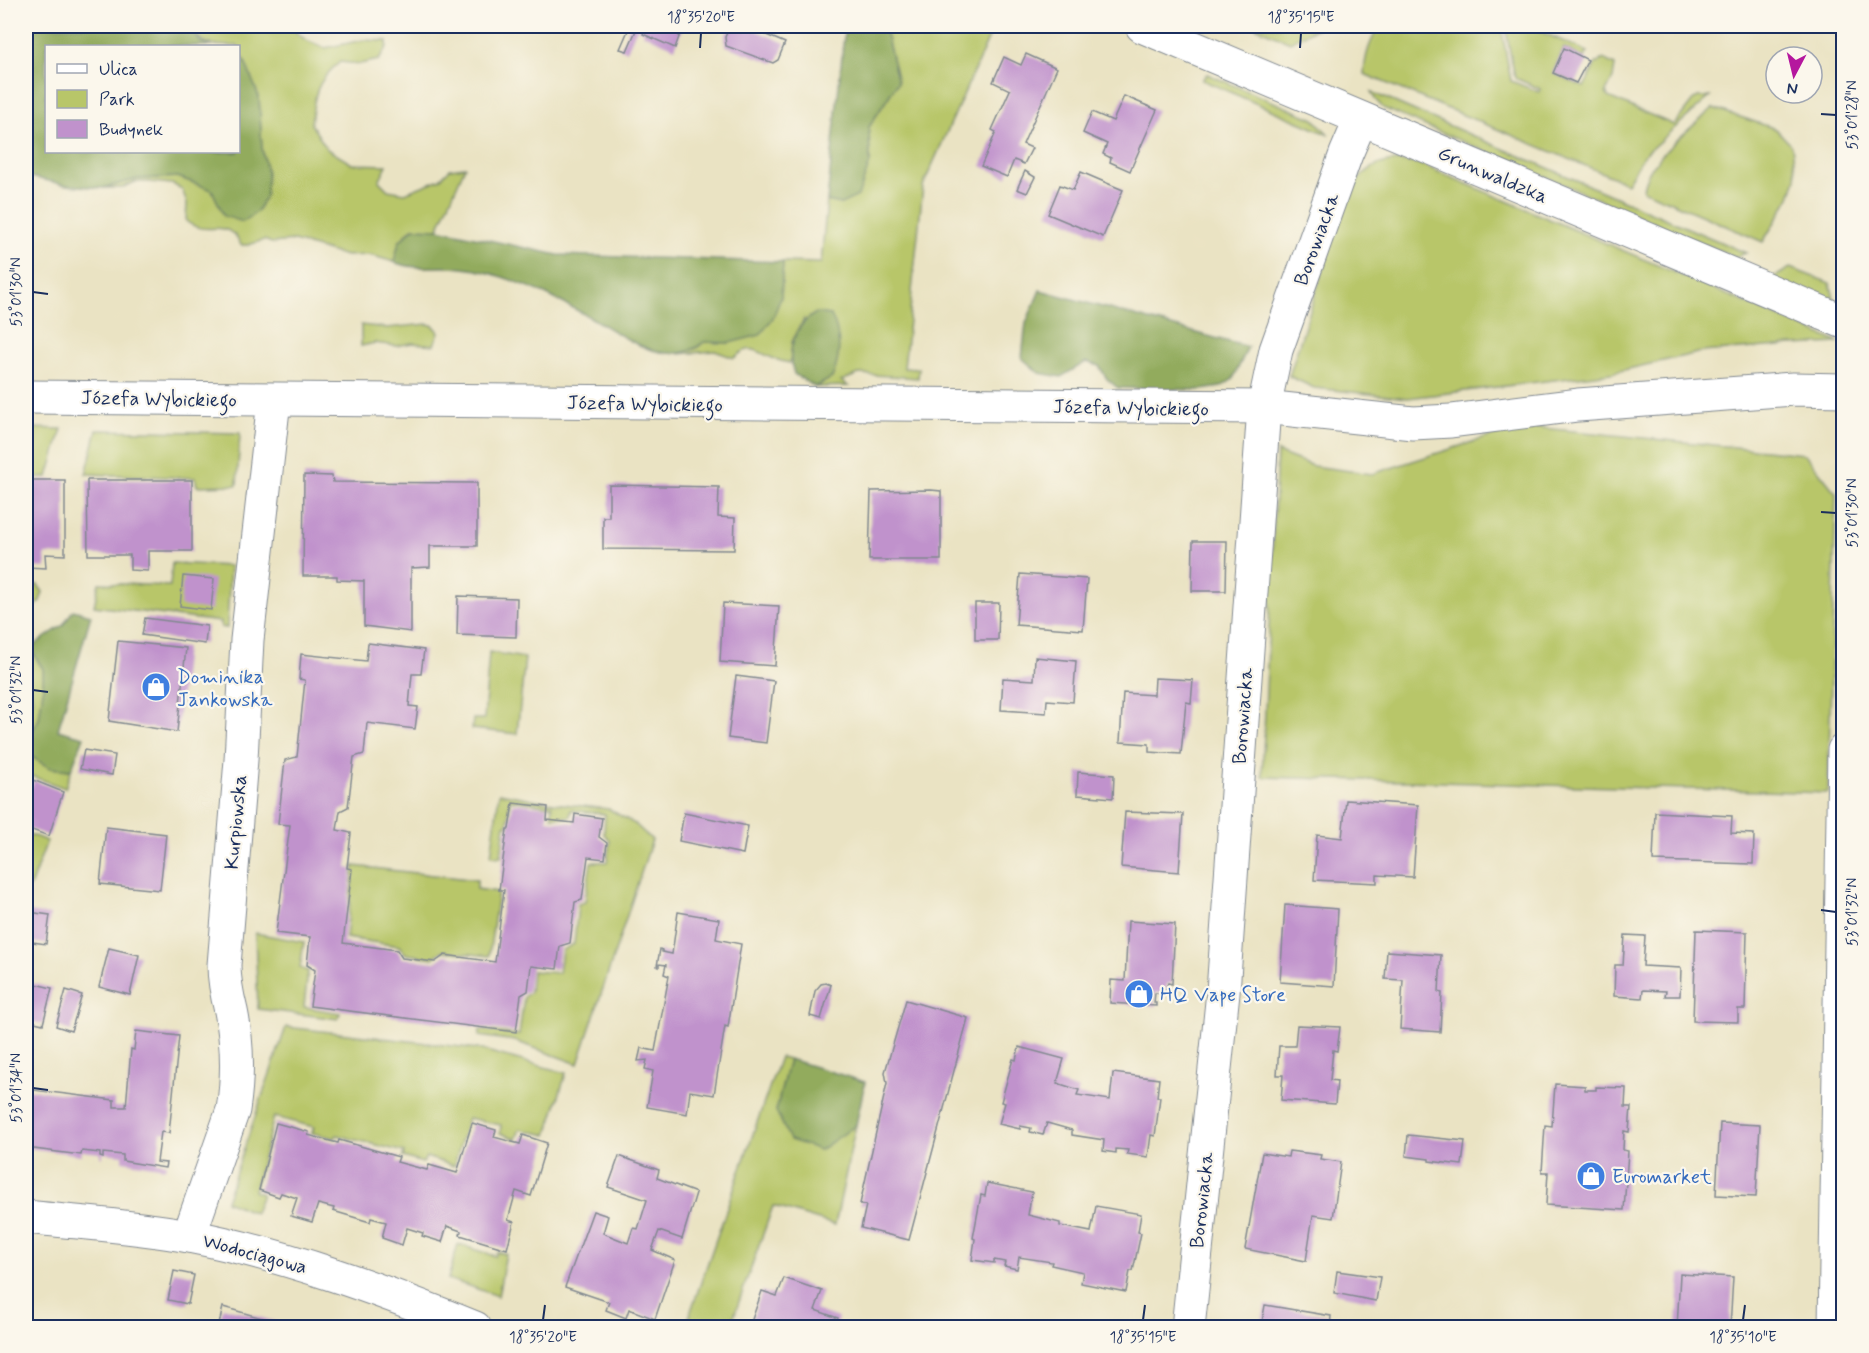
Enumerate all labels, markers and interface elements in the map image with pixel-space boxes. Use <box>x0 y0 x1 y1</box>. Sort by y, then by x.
text: 18°35'20"E <box>667 8 735 28</box>
text: 18°35'15"E <box>1268 8 1335 28</box>
legend <box>45 45 240 153</box>
north arrow <box>1764 45 1824 105</box>
text: Ulica <box>99 58 138 82</box>
text: N <box>1786 77 1799 99</box>
text: 53°01'28"N <box>1843 80 1863 150</box>
text: Park <box>99 88 135 112</box>
text: Budynek <box>99 118 163 142</box>
street label: Grunwaldzka <box>1433 140 1552 211</box>
street label: Borowiacka <box>1288 189 1347 289</box>
text: 53°01'30"N <box>7 257 27 327</box>
street label: Józefa Wybickiego <box>81 385 237 416</box>
street label: Józefa Wybickiego <box>567 390 723 421</box>
street label: Józefa Wybickiego <box>1053 394 1209 425</box>
text: 53°01'30"N <box>1843 478 1863 548</box>
text: 53°01'32"N <box>7 656 27 724</box>
place label: Dominika Jankowska <box>177 664 273 714</box>
street label: Borowiacka <box>1227 666 1260 765</box>
shop icon: Dominika Jankowska <box>140 671 172 703</box>
street label: Kurpiowska <box>219 774 254 871</box>
text: 53°01'32"N <box>1843 878 1863 946</box>
shop icon: HQ Vape Store <box>1123 978 1155 1010</box>
place label: HQ Vape Store <box>1160 982 1286 1009</box>
text: 53°01'34"N <box>7 1053 27 1123</box>
street label: Borowiacka <box>1184 1150 1221 1250</box>
shop icon: Euromarket <box>1575 1160 1607 1192</box>
place label: Euromarket <box>1612 1164 1712 1191</box>
street label: Wodociągowa <box>199 1228 310 1281</box>
text: 18°35'20"E <box>509 1328 577 1348</box>
text: 18°35'15"E <box>1110 1328 1177 1348</box>
text: 18°35'10"E <box>1709 1328 1777 1348</box>

